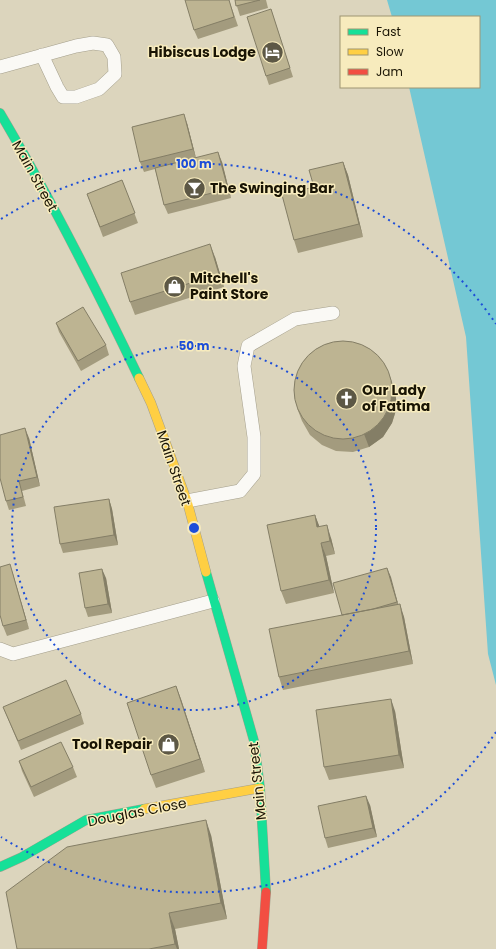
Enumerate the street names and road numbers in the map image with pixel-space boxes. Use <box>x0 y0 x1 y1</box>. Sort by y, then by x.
street label: Main Street <box>7 137 63 215</box>
street label: Main Street <box>152 428 196 508</box>
street label: Main Street <box>243 741 271 821</box>
street label: Douglas Close <box>86 793 189 831</box>

